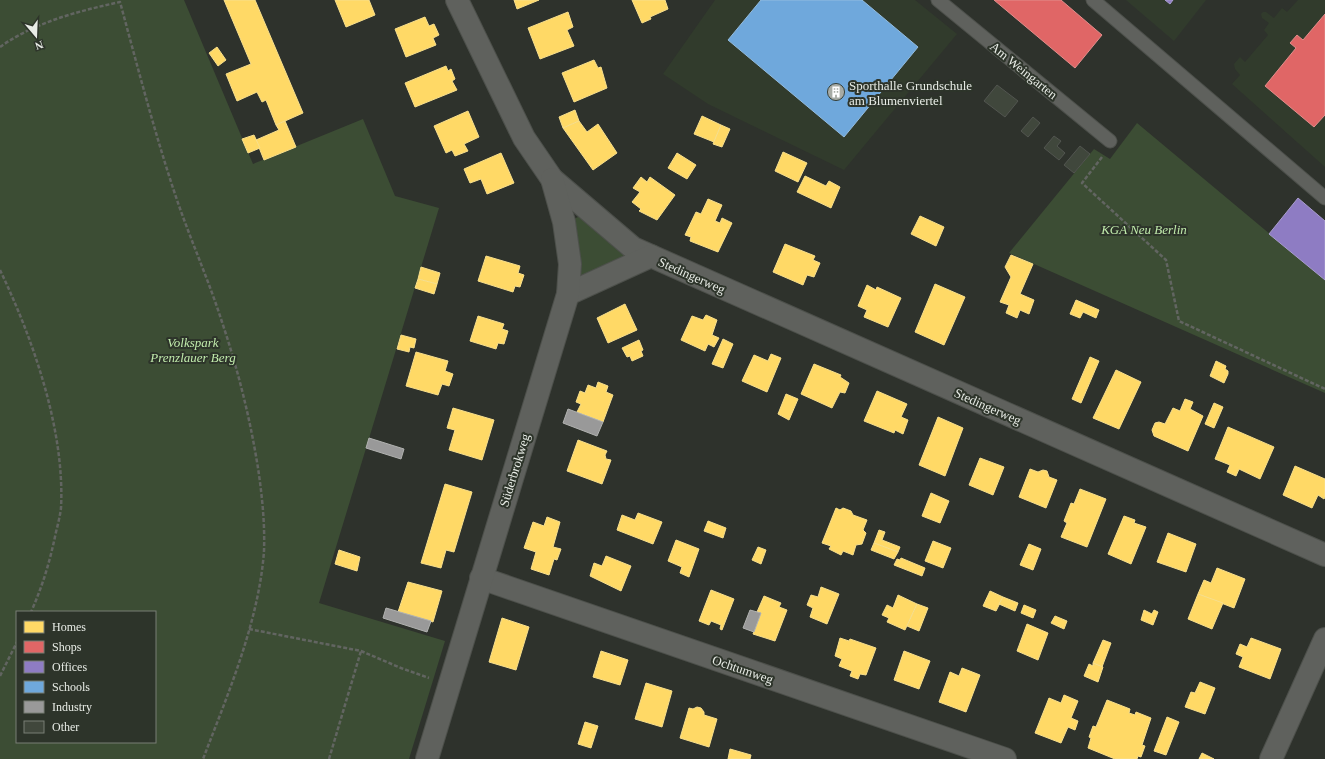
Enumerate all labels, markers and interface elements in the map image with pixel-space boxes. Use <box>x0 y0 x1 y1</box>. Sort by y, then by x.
north arrow <box>16 16 56 56</box>
text: N <box>33 38 45 52</box>
street label: Am Weingarten <box>987 39 1061 102</box>
place label: Sporthalle Grundschule am Blumenviertel <box>849 78 972 108</box>
building icon: Sporthalle Grundschule am Blumenviertel <box>826 82 846 102</box>
park label: KGA Neu Berlin <box>1100 222 1187 237</box>
street label: Stedingerweg <box>656 254 728 297</box>
park label: Volkspark Prenzlauer Berg <box>149 335 236 365</box>
street label: Stedingerweg <box>952 385 1024 428</box>
street label: Süderbrokweg <box>496 431 533 509</box>
legend <box>16 611 156 743</box>
text: Homes <box>52 620 86 634</box>
text: Shops <box>52 640 82 654</box>
street label: Ochtumweg <box>710 652 776 687</box>
text: Offices <box>52 660 87 674</box>
text: Schools <box>52 680 90 694</box>
text: Industry <box>52 700 92 714</box>
text: Other <box>52 720 79 734</box>

